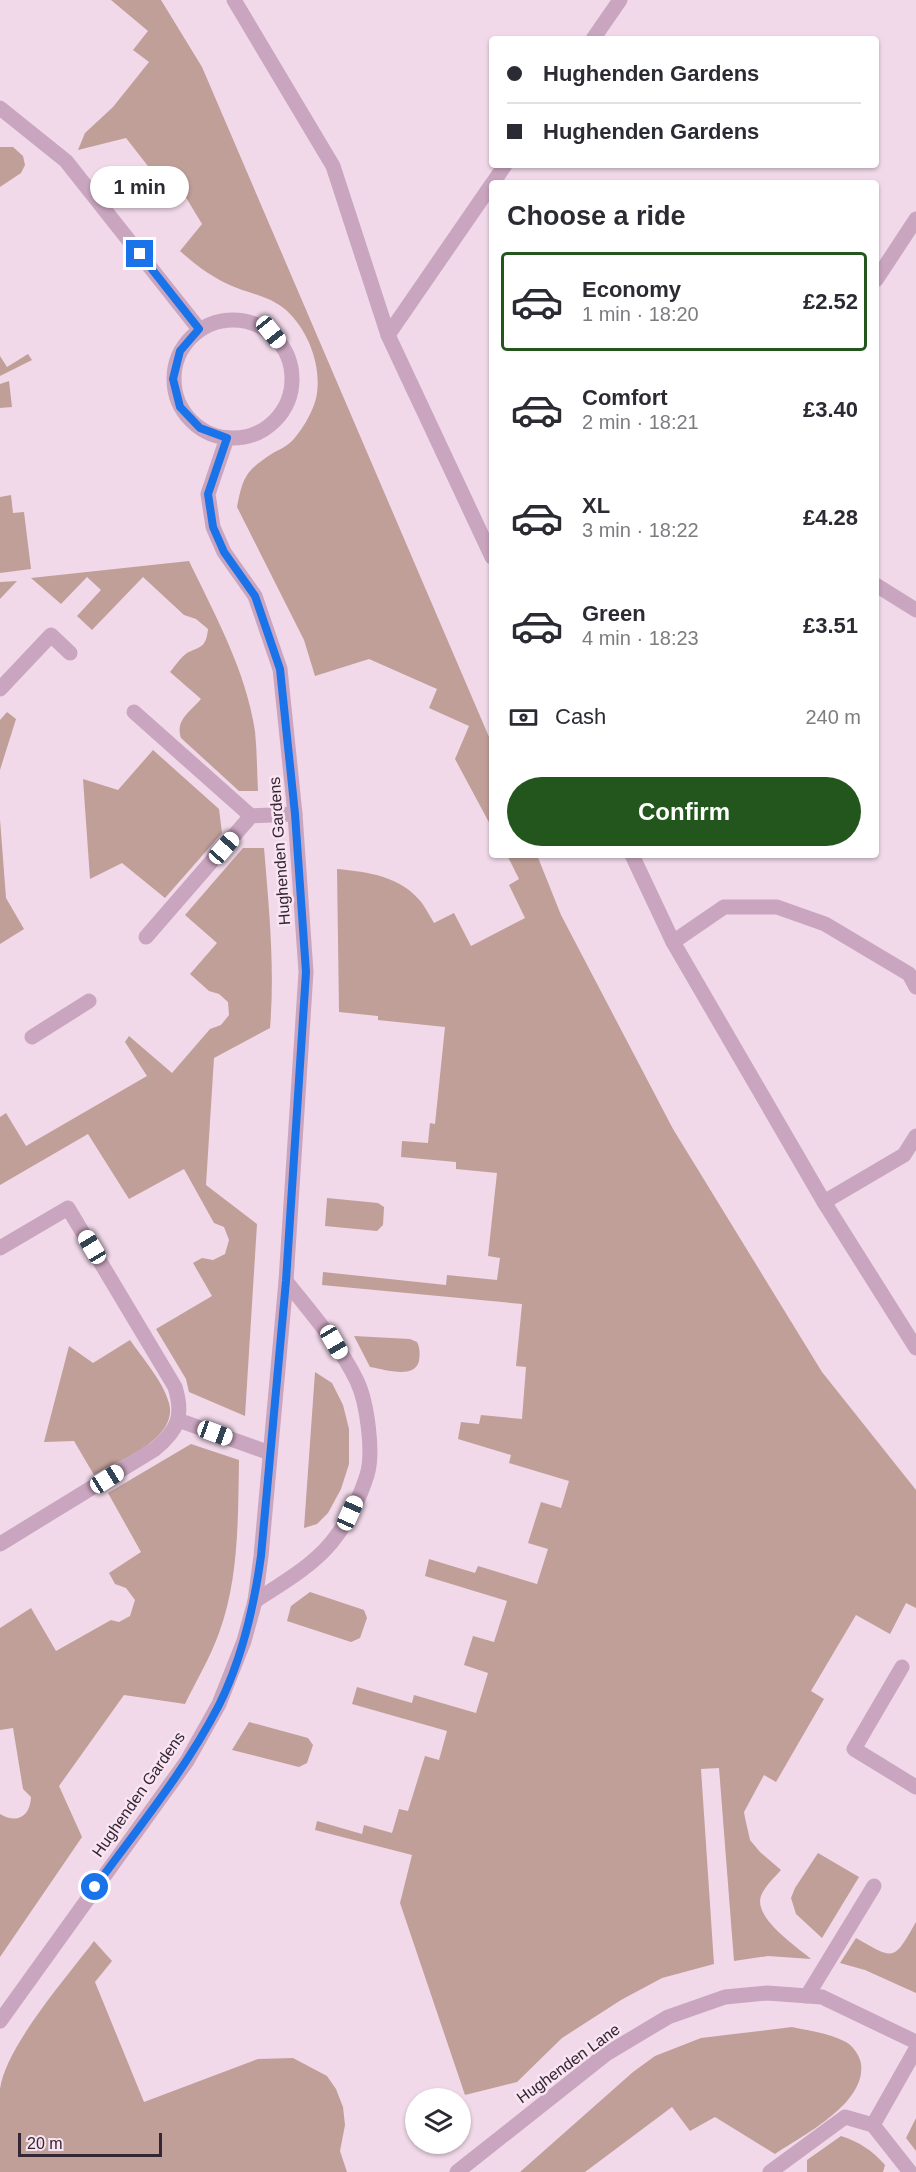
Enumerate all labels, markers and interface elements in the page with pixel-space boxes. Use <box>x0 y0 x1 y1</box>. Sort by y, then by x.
text: Hughenden Gardens <box>543 61 759 86</box>
text: Hughenden Gardens <box>543 119 759 144</box>
callout: 1 min <box>90 167 190 209</box>
text: 1 min <box>113 176 166 198</box>
text: Choose a ride <box>507 201 686 231</box>
route end <box>126 240 153 267</box>
icon: car <box>510 275 564 329</box>
text: Economy <box>582 277 681 302</box>
text: £2.52 <box>803 289 858 314</box>
text: 1 min · 18:20 <box>582 303 699 325</box>
car <box>253 312 289 352</box>
icon: car <box>510 383 564 437</box>
text: Comfort <box>582 385 668 410</box>
text: £3.40 <box>803 397 858 422</box>
text: 2 min · 18:21 <box>582 411 699 433</box>
icon: car <box>510 491 564 545</box>
text: XL <box>582 493 610 518</box>
text: £4.28 <box>803 505 858 530</box>
text: 3 min · 18:22 <box>582 519 699 541</box>
icon: car <box>510 599 564 653</box>
text: Green <box>582 601 646 626</box>
text: £3.51 <box>803 613 858 638</box>
text: 4 min · 18:23 <box>582 627 699 649</box>
icon: cash <box>507 701 540 734</box>
text: Cash <box>555 704 606 729</box>
text: 240 m <box>805 706 861 728</box>
street label: Hughenden Gardens <box>266 776 293 926</box>
button: Confirm <box>507 777 861 846</box>
car <box>205 829 243 867</box>
car <box>75 1227 109 1267</box>
car <box>317 1322 351 1362</box>
car <box>195 1418 235 1448</box>
car <box>87 1462 127 1496</box>
car <box>334 1493 366 1533</box>
street label: Hughenden Gardens <box>89 1729 188 1860</box>
route start <box>81 1873 108 1900</box>
street label: Hughenden Lane <box>514 2020 623 2106</box>
map controls <box>405 2088 471 2154</box>
button: layers <box>405 2088 471 2154</box>
scale bar <box>18 2130 162 2158</box>
text: 20 m <box>27 2135 63 2152</box>

